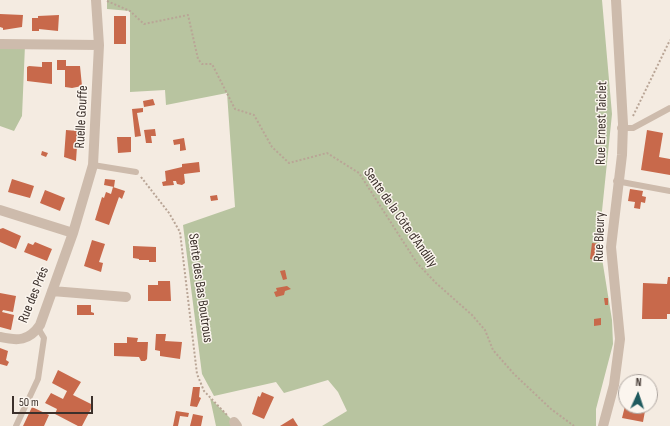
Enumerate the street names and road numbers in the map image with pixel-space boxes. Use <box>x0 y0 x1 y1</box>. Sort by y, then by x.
street label: Rue Ernest Taiclet <box>593 81 611 165</box>
street label: Ruelle Gouffe <box>72 85 92 149</box>
street label: Sente de la Côte d'Andilly <box>359 165 441 271</box>
street label: Rue Bleury <box>591 212 609 262</box>
street label: Sente des Bas Boutrous <box>184 232 216 344</box>
street label: Rue des Prés <box>15 264 53 326</box>

